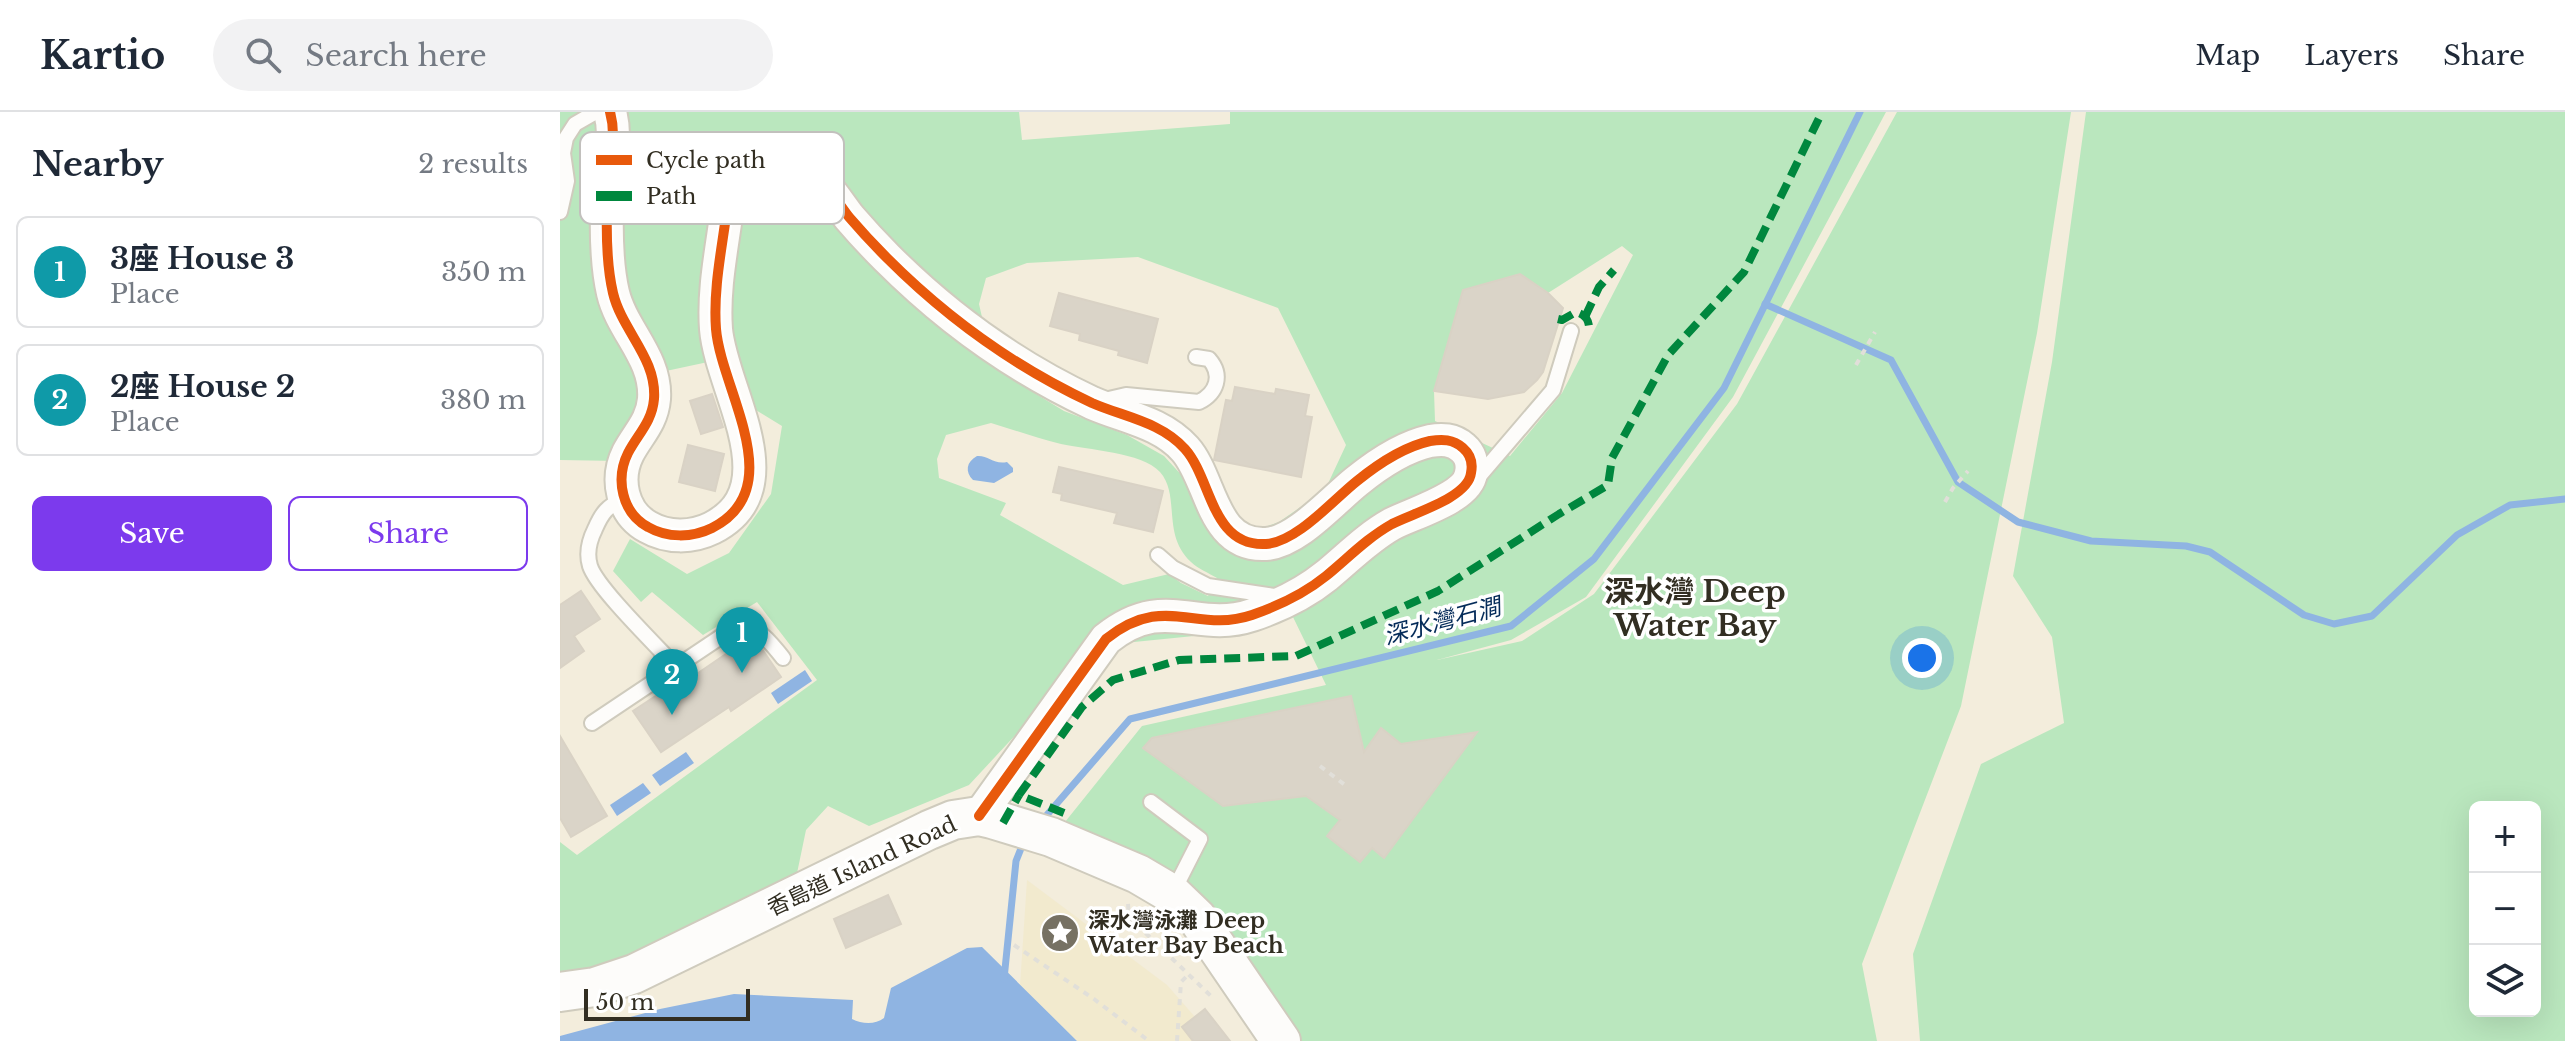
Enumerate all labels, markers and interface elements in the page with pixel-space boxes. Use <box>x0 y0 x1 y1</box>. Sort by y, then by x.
search box <box>213 19 773 91</box>
text: Kartio <box>40 32 165 79</box>
icon: search <box>241 33 285 77</box>
text: Search here <box>305 37 487 74</box>
text: Map <box>2195 38 2260 73</box>
text: Layers <box>2304 38 2399 73</box>
text: Share <box>2443 38 2525 73</box>
legend <box>580 132 844 224</box>
text: Nearby <box>32 143 164 185</box>
text: Cycle path <box>646 147 766 174</box>
text: 2 results <box>418 148 528 180</box>
text: Path <box>646 183 697 210</box>
text: 3座 House 3 <box>110 240 294 277</box>
text: 1 <box>54 256 66 288</box>
text: 350 m <box>441 256 526 288</box>
text: Place <box>110 278 180 310</box>
text: 2座 House 2 <box>110 368 295 405</box>
text: 2 <box>52 384 68 416</box>
text: 380 m <box>440 384 526 416</box>
text: Place <box>110 406 180 438</box>
button: Save <box>32 496 272 571</box>
button: Share <box>288 496 528 571</box>
district label: 深水灣 Deep Water Bay <box>1604 573 1786 644</box>
water label: 深水灣石澗 <box>1380 591 1507 651</box>
pin: 1 <box>716 607 768 673</box>
your location <box>1902 638 1942 678</box>
pin: 2 <box>646 649 698 715</box>
map controls <box>2469 801 2541 1017</box>
button: + <box>2469 801 2541 873</box>
street label: 香島道 Island Road <box>763 810 961 922</box>
button: − <box>2469 873 2541 945</box>
place label: 深水灣泳灘 Deep Water Bay Beach <box>1087 907 1284 959</box>
place icon: 深水灣泳灘 Deep Water Bay Beach <box>1039 912 1081 954</box>
button: layers <box>2469 945 2541 1017</box>
scale bar <box>584 985 750 1021</box>
text: 50 m <box>596 989 654 1016</box>

